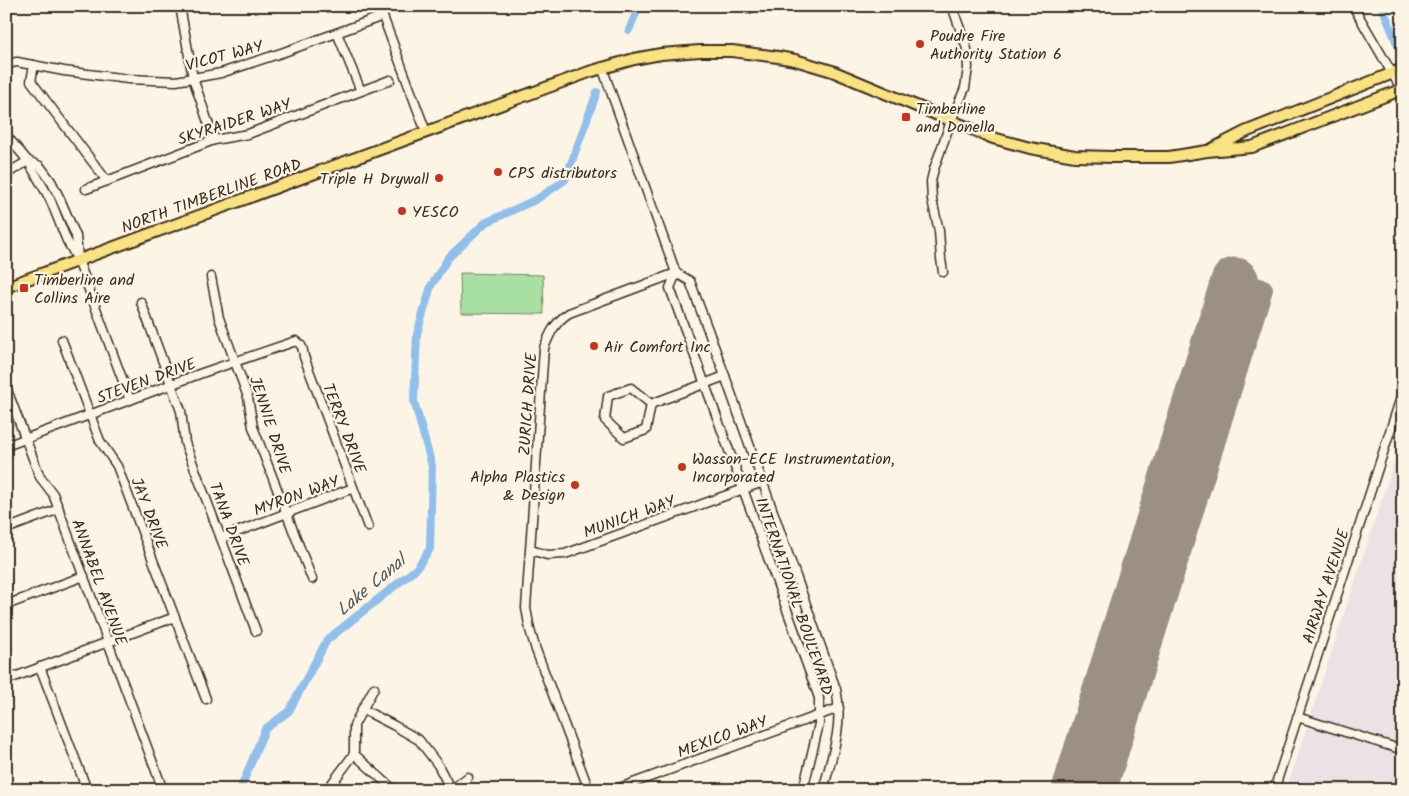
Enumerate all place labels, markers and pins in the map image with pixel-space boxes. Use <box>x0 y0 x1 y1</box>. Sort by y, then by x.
place label: Poudre Fire Authority Station 6 <box>930 24 1062 67</box>
marker: Poudre Fire Authority Station 6 <box>914 38 926 50</box>
place label: Timberline and Donella <box>916 97 995 140</box>
marker: Timberline and Donella <box>900 111 912 123</box>
place label: CPS distributors <box>508 161 617 186</box>
marker: CPS distributors <box>492 166 504 178</box>
place label: Triple H Drywall <box>320 167 429 192</box>
marker: Triple H Drywall <box>433 172 445 184</box>
place label: YESCO <box>412 200 459 225</box>
marker: YESCO <box>396 205 408 217</box>
place label: Timberline and Collins Aire <box>34 268 135 311</box>
marker: Timberline and Collins Aire <box>18 282 30 294</box>
place label: Air Comfort Inc <box>604 335 711 360</box>
marker: Air Comfort Inc <box>588 340 600 352</box>
place label: Wasson-ECE Instrumentation, Incorporated <box>692 447 895 490</box>
marker: Wasson-ECE Instrumentation, Incorporated <box>676 461 688 473</box>
place label: Alpha Plastics & Design <box>470 465 565 508</box>
marker: Alpha Plastics & Design <box>569 479 581 491</box>

